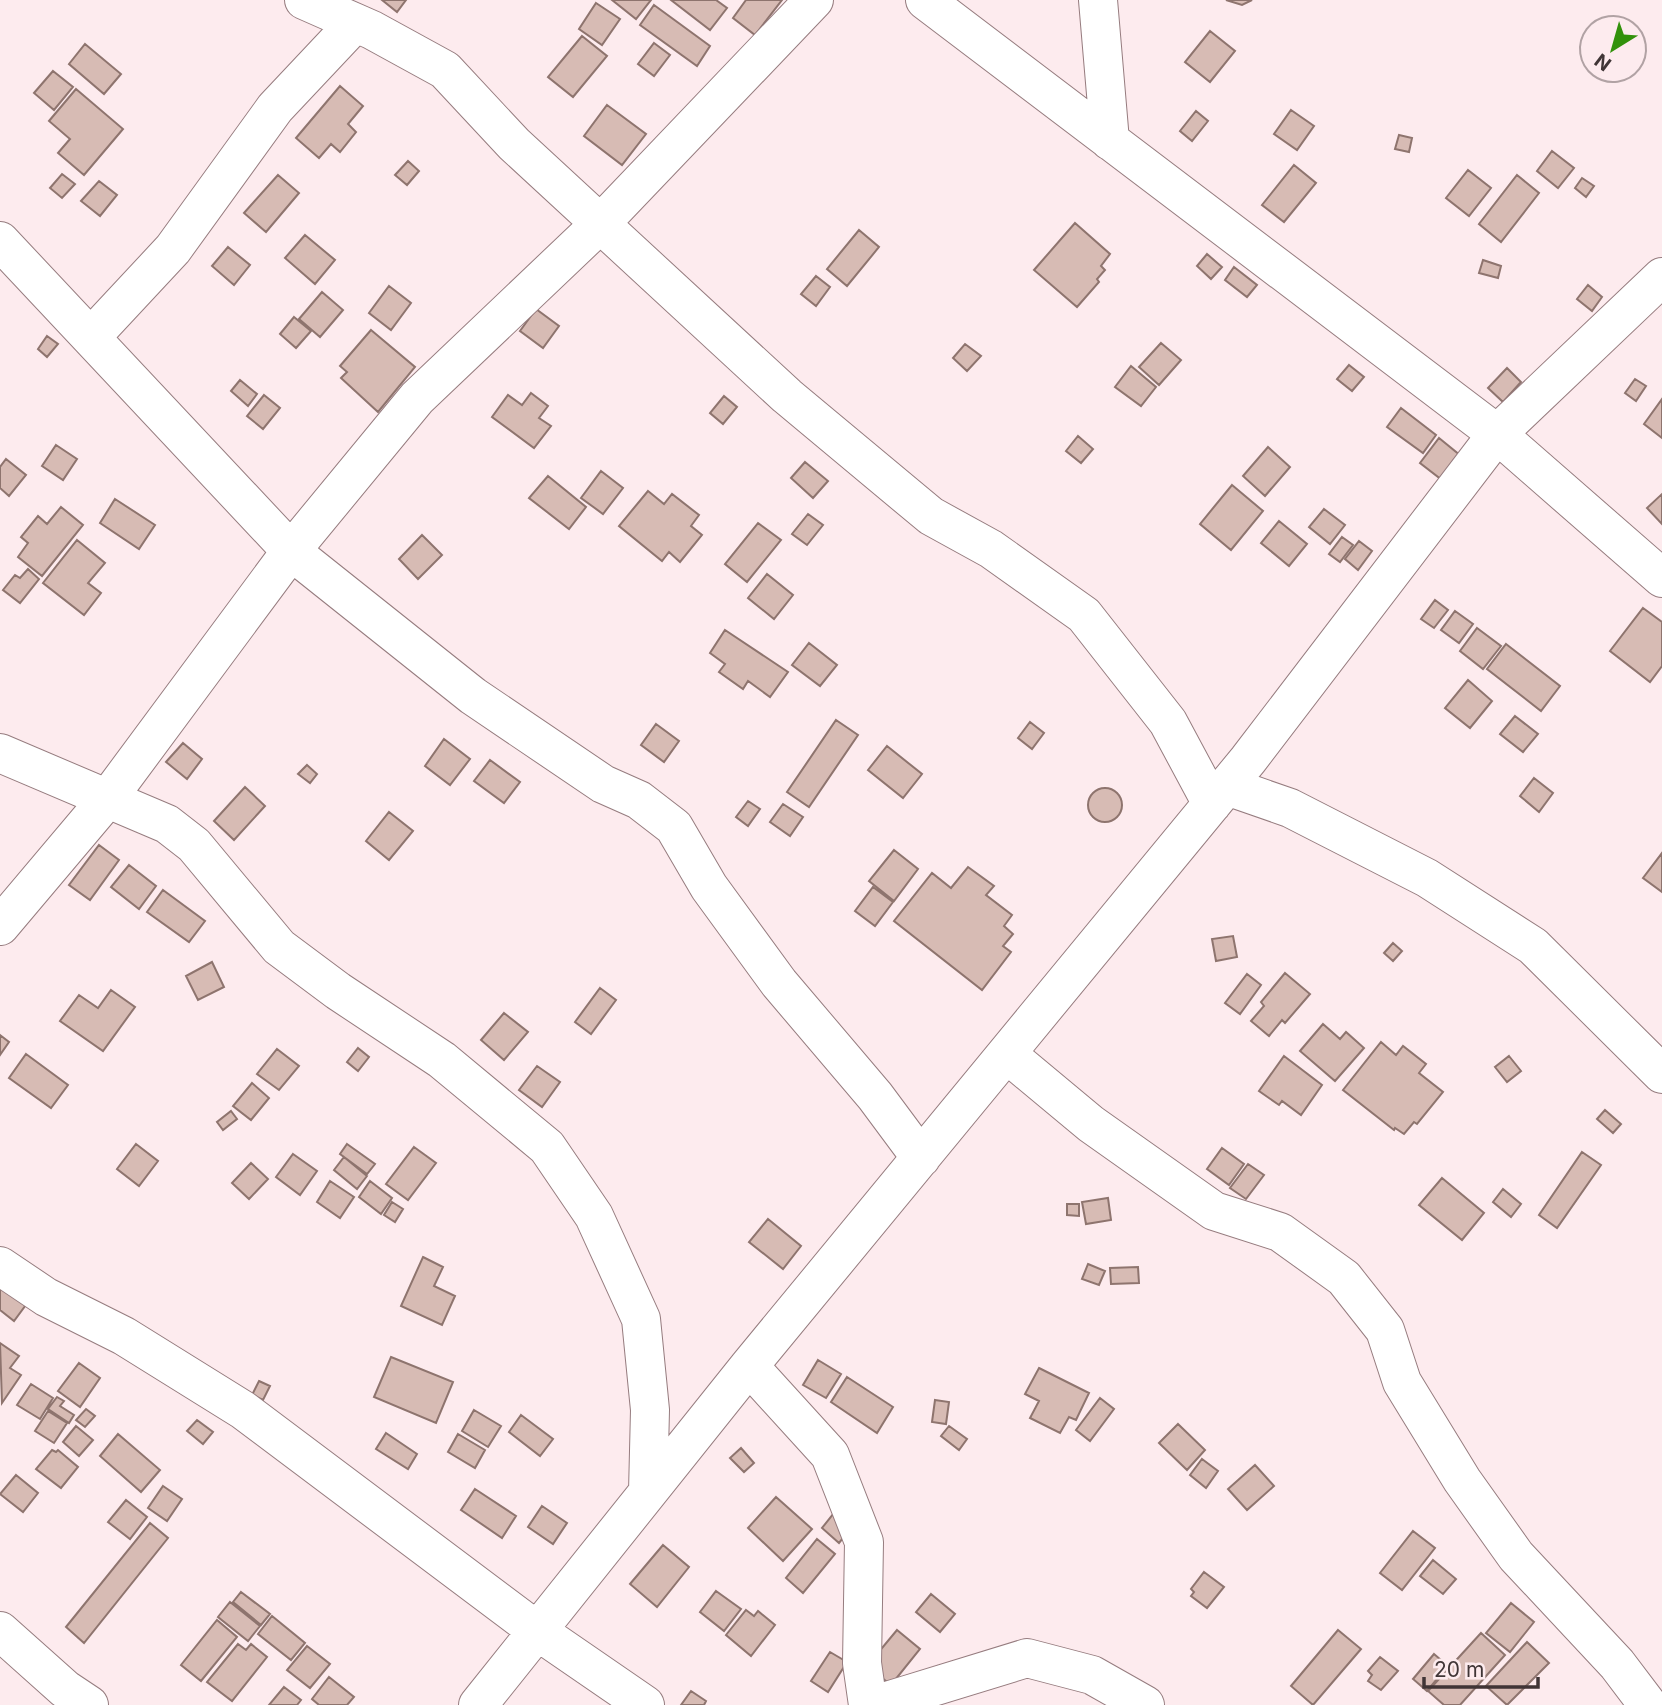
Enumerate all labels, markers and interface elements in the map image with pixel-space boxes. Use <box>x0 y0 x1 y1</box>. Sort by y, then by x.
north arrow <box>1578 14 1648 84</box>
text: N <box>1590 49 1616 76</box>
scale bar <box>1424 1646 1538 1690</box>
text: 20 m <box>1434 1657 1484 1682</box>

